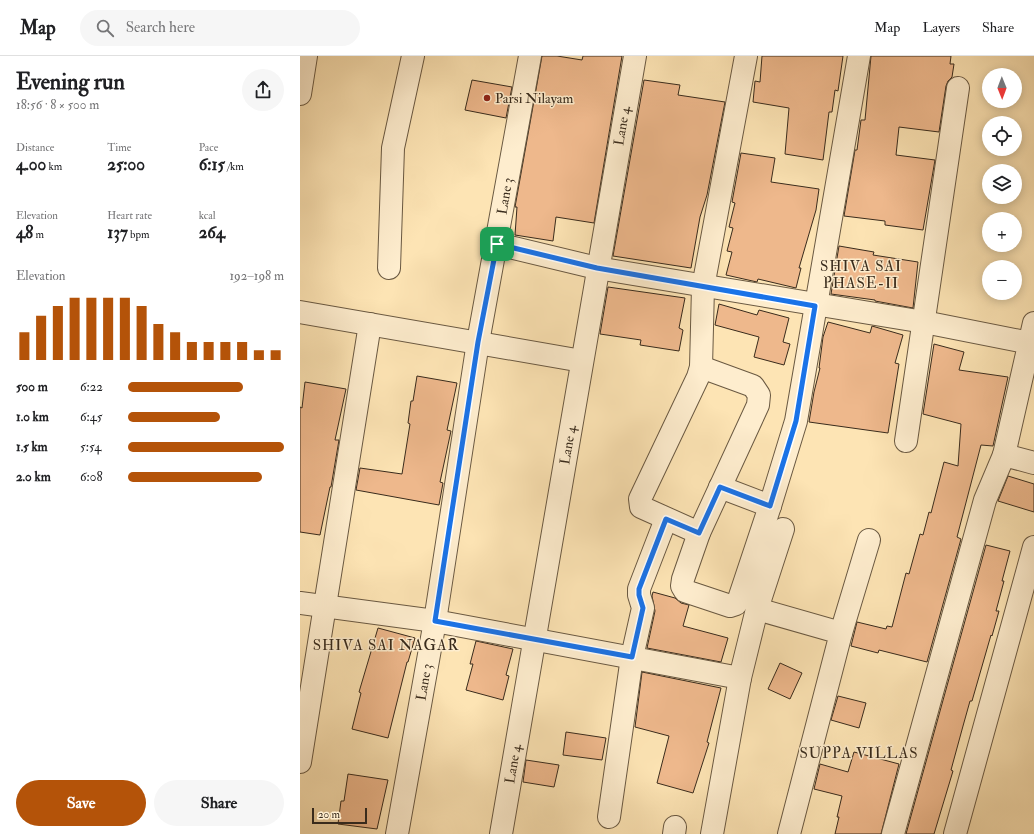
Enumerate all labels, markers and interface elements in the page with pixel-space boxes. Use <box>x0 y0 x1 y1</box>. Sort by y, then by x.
search box <box>80 10 360 46</box>
text: Map <box>20 16 56 40</box>
icon: search <box>94 17 116 39</box>
text: Search here <box>126 18 195 37</box>
text: Map <box>874 19 900 36</box>
text: Layers <box>922 19 960 36</box>
text: Share <box>982 19 1014 36</box>
text: Evening run <box>16 68 125 96</box>
north arrow <box>982 68 1022 108</box>
map controls <box>982 68 1022 300</box>
button: share <box>242 69 284 111</box>
place label: Parsi Nilayam <box>495 90 574 108</box>
marker: Parsi Nilayam <box>482 93 492 103</box>
text: 18:56 · 8 × 500 m <box>16 97 99 113</box>
street label: Lane 4 <box>610 104 634 147</box>
button: locate <box>982 116 1022 156</box>
text: Distance <box>16 141 54 154</box>
text: Time <box>107 141 131 154</box>
text: Pace <box>199 141 218 154</box>
text: 4.00 <box>16 154 46 175</box>
text: 25:00 <box>107 154 145 175</box>
text: 6:15 <box>199 154 225 175</box>
text: km <box>46 160 62 173</box>
text: /km <box>225 160 244 173</box>
button: layers <box>982 164 1022 204</box>
street label: Lane 3 <box>493 176 517 216</box>
text: Elevation <box>16 209 58 222</box>
text: Heart rate <box>107 209 152 222</box>
text: kcal <box>199 209 216 222</box>
button: + <box>982 212 1022 252</box>
text: 48 <box>16 222 33 243</box>
text: 137 <box>107 222 128 243</box>
text: 264 <box>199 222 225 243</box>
pin <box>480 227 514 261</box>
text: m <box>33 228 44 241</box>
text: bpm <box>128 228 150 241</box>
icon: arrive <box>486 233 508 255</box>
district label: SHIVA SAI PHASE-II <box>820 257 902 293</box>
button: − <box>982 260 1022 300</box>
text: Elevation <box>16 268 66 284</box>
text: 192–198 m <box>229 268 284 284</box>
text: 500 m <box>16 379 48 395</box>
text: 6:22 <box>80 379 103 395</box>
text: 1.0 km <box>16 409 49 425</box>
text: 6:45 <box>80 409 103 425</box>
street label: Lane 4 <box>556 423 580 466</box>
text: 1.5 km <box>16 439 48 455</box>
text: 5:54 <box>80 439 101 455</box>
text: 2.0 km <box>16 469 51 485</box>
text: 6:08 <box>80 469 103 485</box>
district label: SHIVA SAI NAGAR <box>313 636 460 655</box>
street label: Lane 3 <box>412 662 436 702</box>
street label: Lane 4 <box>501 742 525 785</box>
district label: SUPPA VILLAS <box>799 744 919 763</box>
button: Save <box>16 780 146 826</box>
button: Share <box>154 780 284 826</box>
scale bar <box>312 806 367 825</box>
text: 20 m <box>318 808 340 821</box>

